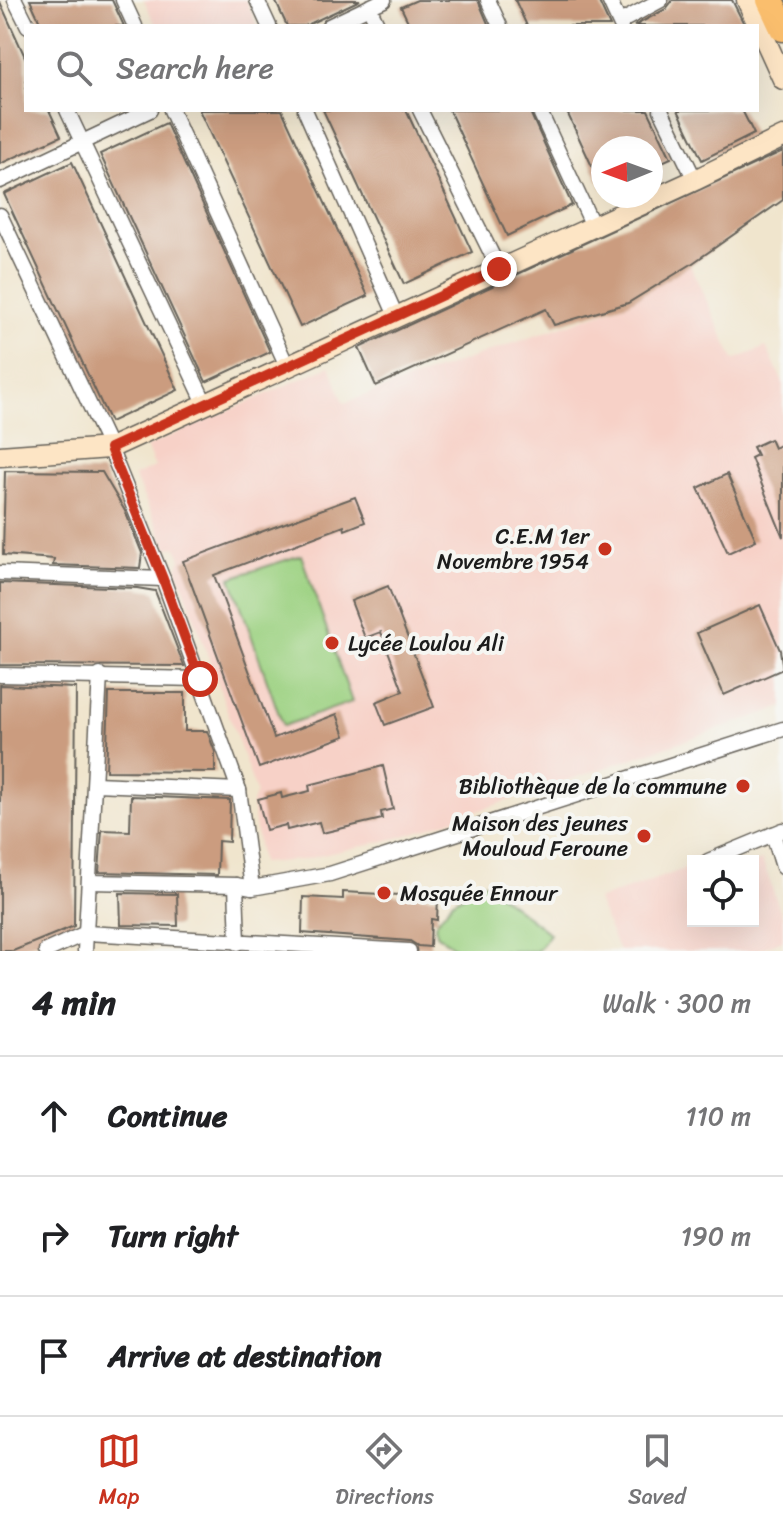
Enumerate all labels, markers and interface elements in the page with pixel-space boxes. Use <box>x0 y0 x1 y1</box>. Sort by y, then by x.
search box <box>24 24 759 112</box>
text: Search here <box>116 41 274 95</box>
icon: search <box>52 46 96 90</box>
north arrow <box>591 136 663 208</box>
route end <box>481 251 517 287</box>
place label: C.E.M 1er Novembre 1954 <box>437 517 591 581</box>
marker: C.E.M 1er Novembre 1954 <box>596 540 614 558</box>
place label: Lycée Loulou Ali <box>348 624 505 663</box>
marker: Lycée Loulou Ali <box>323 634 341 652</box>
route start <box>182 661 218 697</box>
place label: Bibliothèque de la commune <box>459 767 727 806</box>
marker: Bibliothèque de la commune <box>734 777 752 795</box>
place label: Maison des jeunes Mouloud Feroune <box>452 804 629 868</box>
marker: Maison des jeunes Mouloud Feroune <box>635 827 653 845</box>
map controls <box>687 855 759 927</box>
button: locate <box>687 855 759 927</box>
place label: Mosquée Ennour <box>400 874 559 913</box>
marker: Mosquée Ennour <box>375 884 393 902</box>
text: 4 min <box>32 973 116 1033</box>
text: Walk · 300 m <box>602 980 751 1026</box>
text: Continue <box>108 1089 227 1143</box>
text: 110 m <box>686 1093 751 1139</box>
icon: ahead <box>32 1094 76 1138</box>
text: Turn right <box>108 1209 238 1263</box>
text: 190 m <box>681 1213 751 1259</box>
icon: right <box>32 1214 76 1258</box>
text: Arrive at destination <box>108 1329 382 1383</box>
icon: arrive <box>32 1334 76 1378</box>
tab: Map <box>97 1429 141 1516</box>
tab: Directions <box>335 1429 434 1516</box>
tab: Saved <box>628 1429 686 1516</box>

